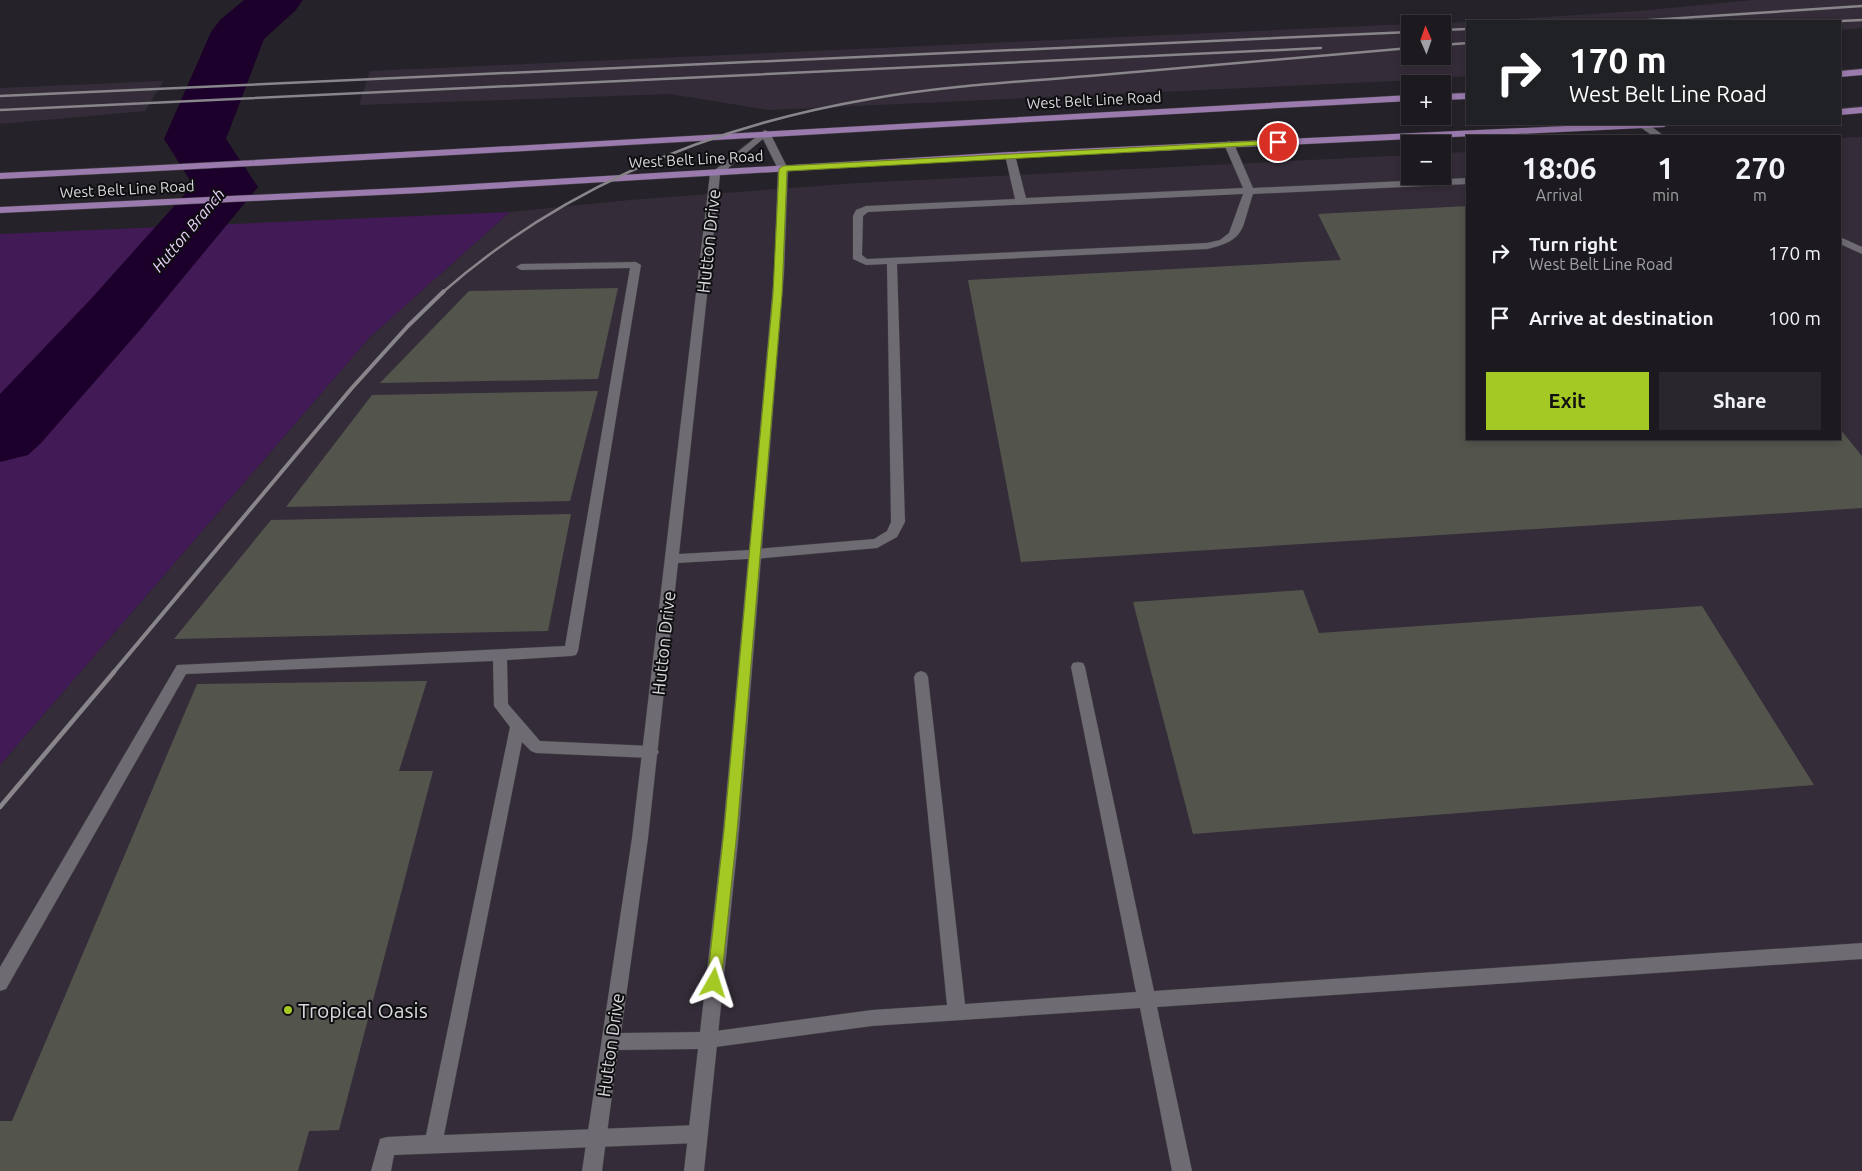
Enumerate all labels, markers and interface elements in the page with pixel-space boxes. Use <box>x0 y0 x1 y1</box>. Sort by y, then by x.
north arrow <box>1401 15 1451 65</box>
map controls <box>1401 15 1451 185</box>
icon: right <box>1486 40 1551 105</box>
text: 170 m <box>1569 40 1667 80</box>
button: + <box>1401 75 1451 125</box>
text: West Belt Line Road <box>1569 81 1767 106</box>
street label: West Belt Line Road <box>1026 88 1162 112</box>
pin <box>1257 121 1299 163</box>
icon: arrive <box>1264 128 1292 156</box>
button: − <box>1401 135 1451 185</box>
street label: West Belt Line Road <box>628 147 764 171</box>
text: 18:06 <box>1522 151 1597 185</box>
text: 1 <box>1657 151 1674 185</box>
text: 270 <box>1735 151 1785 185</box>
street label: West Belt Line Road <box>59 177 195 201</box>
water label: Hutton Branch <box>148 185 228 275</box>
text: Arrival <box>1536 186 1582 204</box>
text: min <box>1652 186 1679 204</box>
text: m <box>1753 186 1767 204</box>
street label: Hutton Drive <box>693 188 723 294</box>
text: Turn right <box>1529 233 1617 255</box>
icon: right <box>1486 239 1514 267</box>
text: 170 m <box>1768 242 1821 264</box>
text: West Belt Line Road <box>1529 255 1673 273</box>
icon: arrive <box>1486 304 1514 332</box>
text: Arrive at destination <box>1529 307 1714 329</box>
text: 100 m <box>1768 307 1821 329</box>
button: Exit <box>1486 372 1649 430</box>
button: Share <box>1659 372 1821 430</box>
street label: Hutton Drive <box>648 590 678 696</box>
position arrow <box>687 956 739 1008</box>
street label: Hutton Drive <box>593 992 627 1098</box>
place label: Tropical Oasis <box>298 998 428 1022</box>
marker: Tropical Oasis <box>282 1004 294 1016</box>

